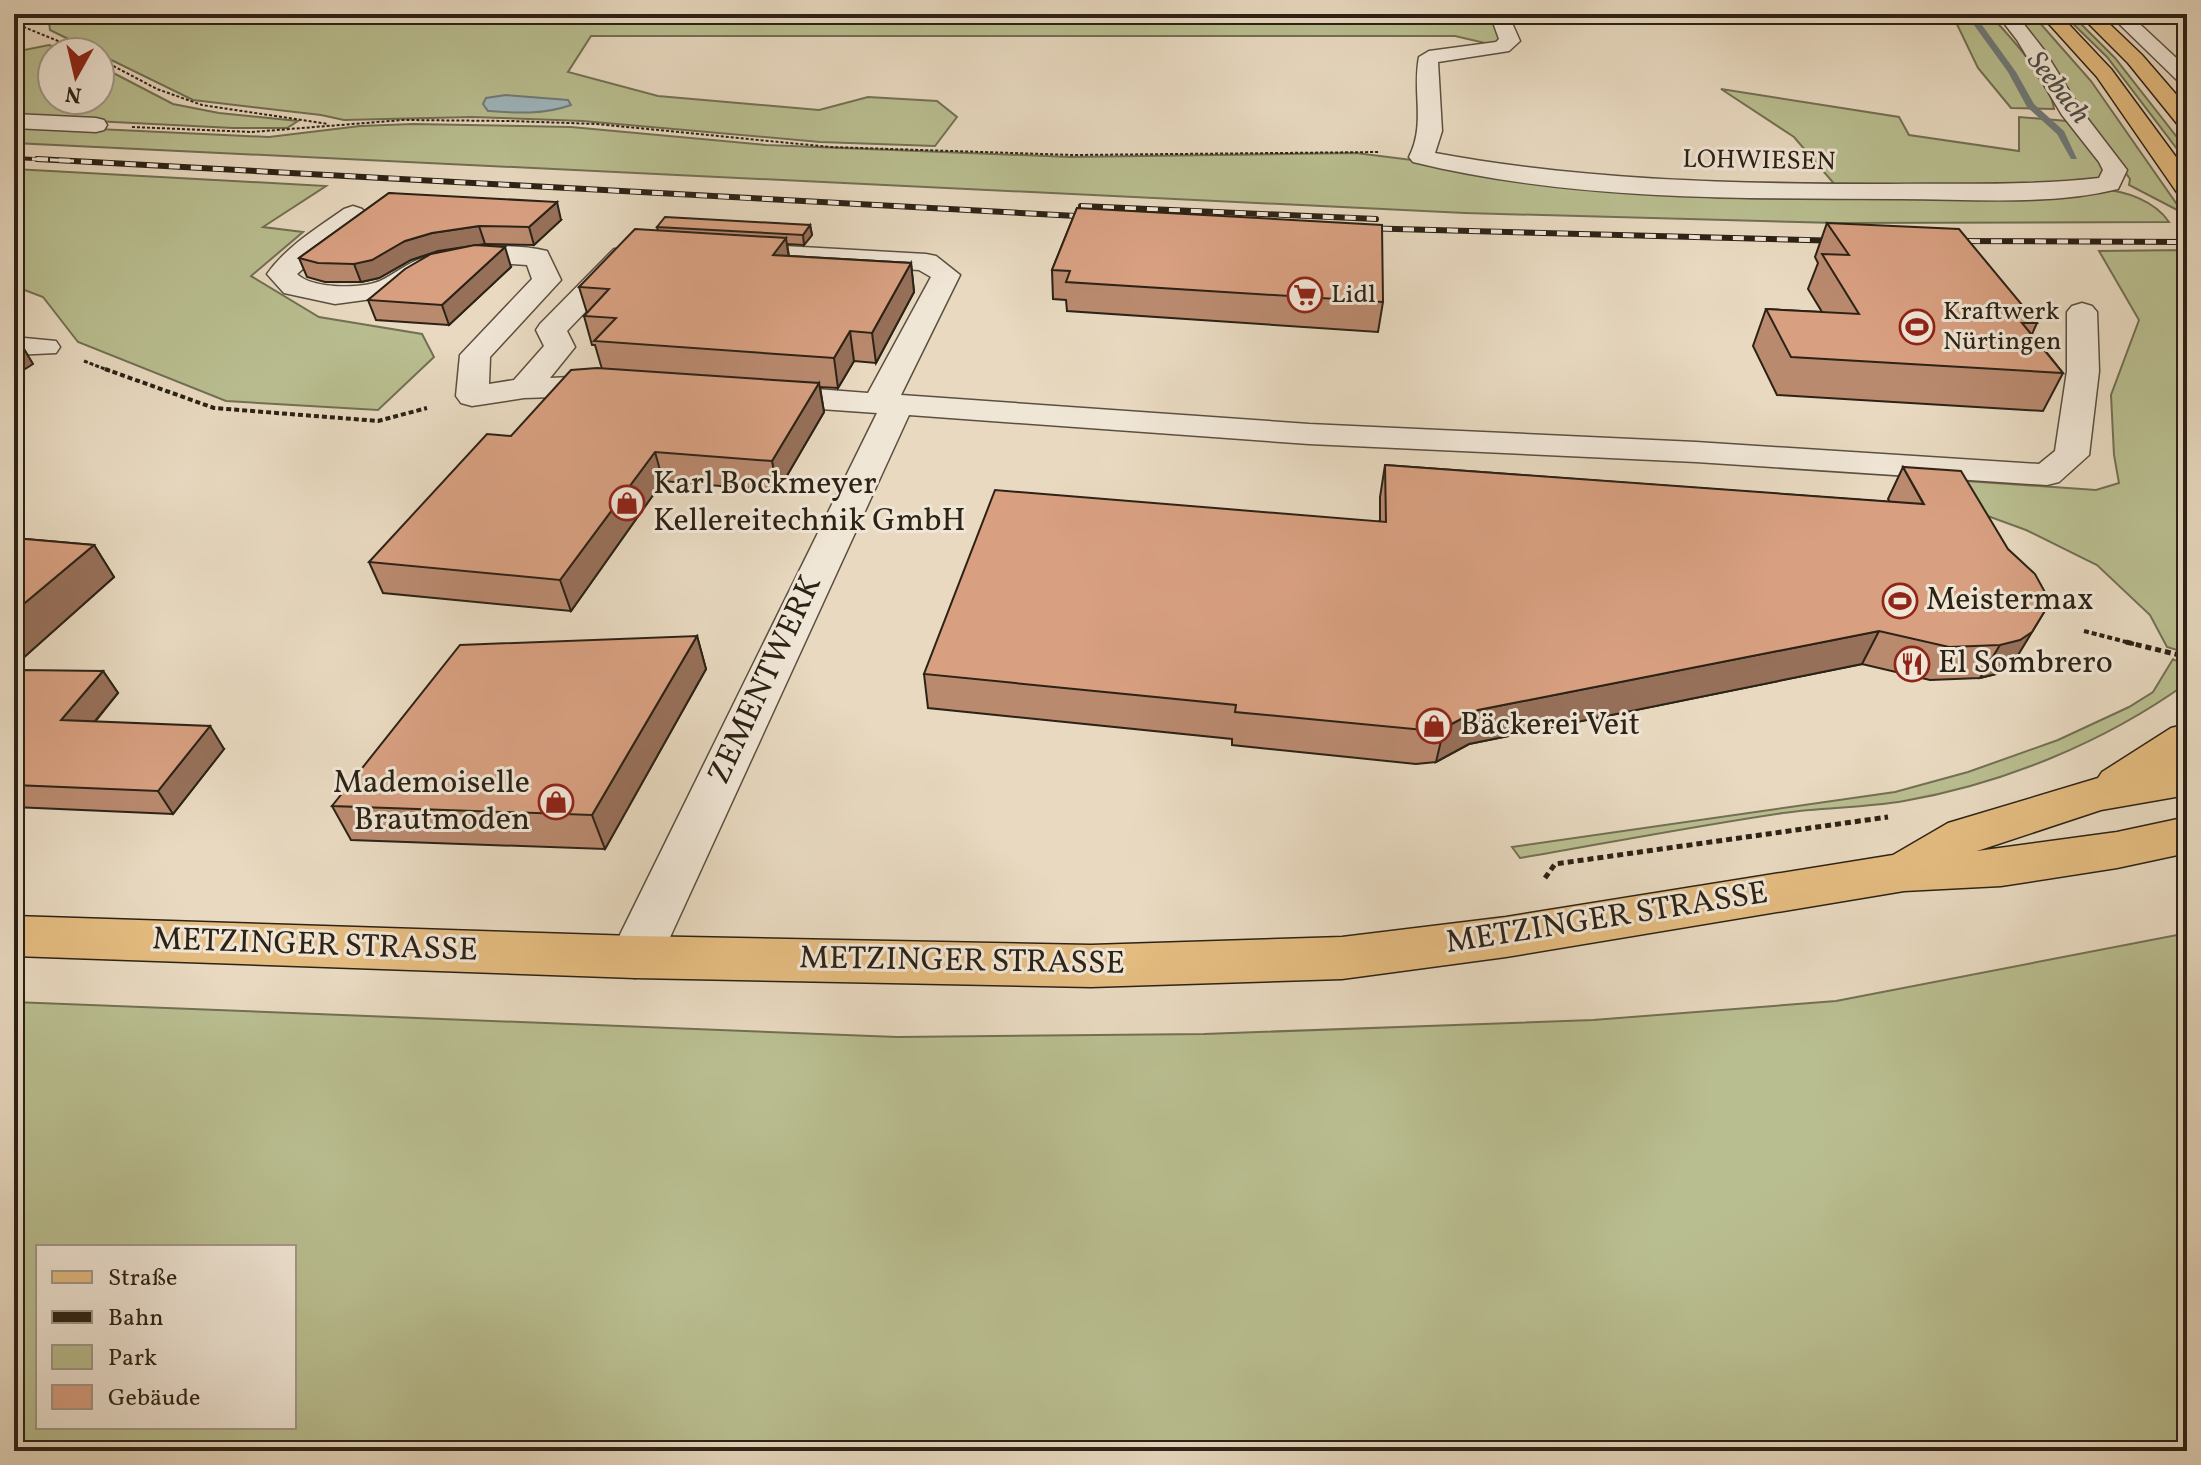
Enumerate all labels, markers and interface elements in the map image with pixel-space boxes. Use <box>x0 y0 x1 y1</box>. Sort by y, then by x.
north arrow <box>36 36 116 116</box>
water label: Seebach <box>2017 43 2099 133</box>
text: N <box>63 77 84 110</box>
street label: LOHWIESEN <box>1682 142 1836 180</box>
supermarket icon: Lidl <box>1286 276 1324 314</box>
place label: Lidl <box>1331 277 1376 313</box>
place label: Kraftwerk Nürtingen <box>1943 294 2061 360</box>
sports icon: Kraftwerk Nürtingen <box>1898 308 1936 346</box>
place label: Karl Bockmeyer Kellereitechnik GmbH <box>653 463 966 544</box>
shop icon: Karl Bockmeyer Kellereitechnik GmbH <box>608 484 646 522</box>
street label: ZEMENTWERK <box>698 568 834 792</box>
place label: Meistermax <box>1926 579 2094 623</box>
sports icon: Meistermax <box>1881 582 1919 620</box>
place label: El Sombrero <box>1938 642 2113 686</box>
restaurant icon: El Sombrero <box>1893 645 1931 683</box>
place label: Bäckerei Veit <box>1460 704 1640 748</box>
shop icon: Bäckerei Veit <box>1415 707 1453 745</box>
place label: Mademoiselle Brautmoden <box>333 762 530 843</box>
shop icon: Mademoiselle Brautmoden <box>537 783 575 821</box>
street label: METZINGER STRASSE <box>1443 872 1771 966</box>
street label: METZINGER STRASSE <box>152 918 478 974</box>
street label: METZINGER STRASSE <box>799 937 1125 987</box>
legend <box>36 1245 296 1429</box>
text: Straße <box>108 1262 177 1296</box>
text: Bahn <box>108 1302 164 1336</box>
text: Park <box>108 1342 157 1376</box>
text: Gebäude <box>108 1382 200 1416</box>

